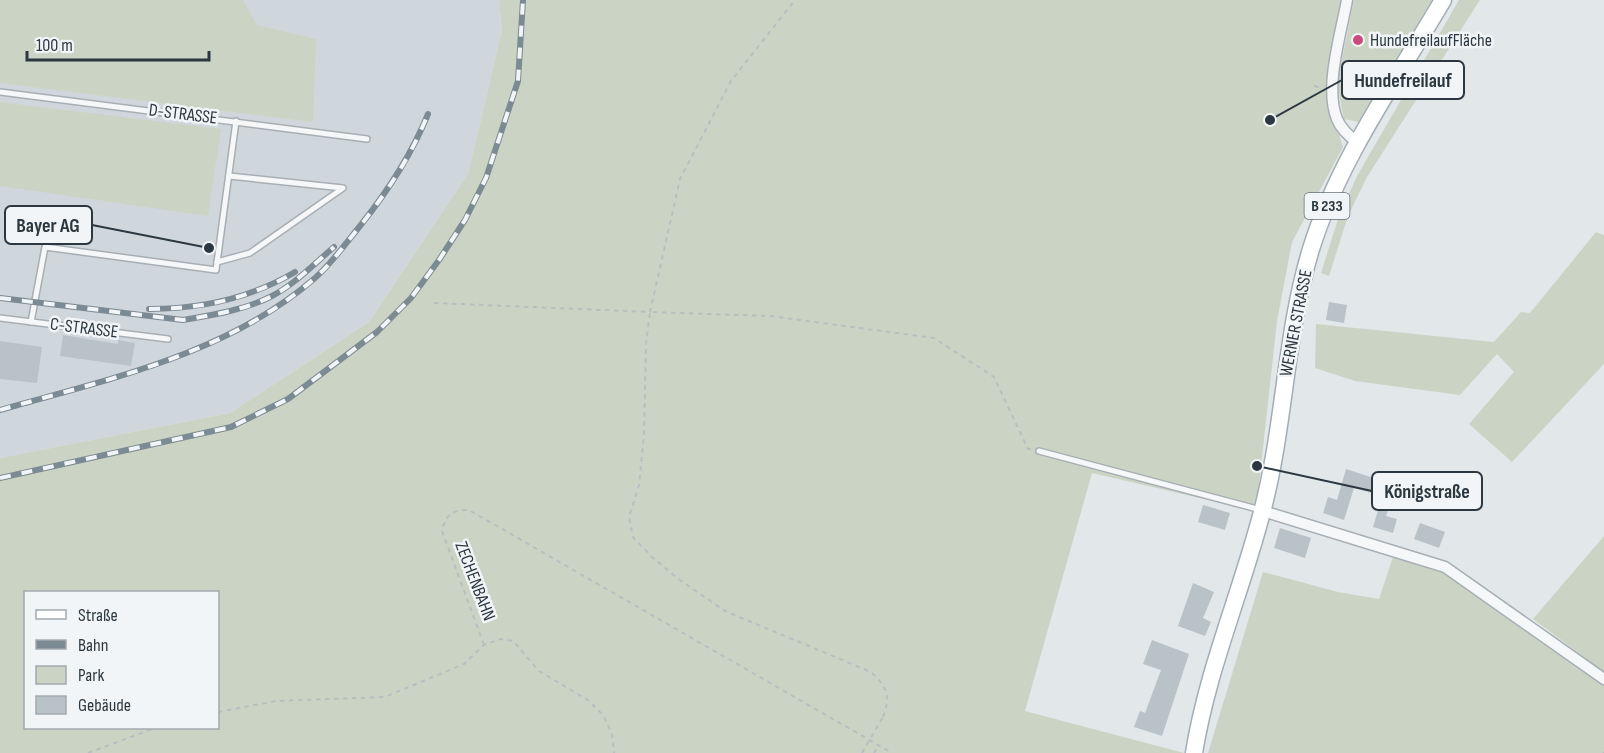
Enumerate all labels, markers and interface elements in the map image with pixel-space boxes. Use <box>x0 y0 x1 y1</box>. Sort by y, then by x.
scale bar <box>27 24 208 62</box>
place label: HundefreilaufFläche <box>1370 30 1492 51</box>
marker: HundefreilaufFläche <box>1351 33 1365 47</box>
text: 100 m <box>36 35 73 56</box>
callout: Hundefreilauf <box>1342 61 1464 99</box>
text: Hundefreilauf <box>1354 69 1453 93</box>
street label: D-STRASSE <box>148 99 218 129</box>
road number: B 233 <box>1304 193 1350 219</box>
callout: Bayer AG <box>5 206 92 244</box>
text: Bayer AG <box>16 214 80 238</box>
street label: WERNER STRASSE <box>1275 268 1317 378</box>
street label: C-STRASSE <box>49 313 119 343</box>
callout: Königstraße <box>1372 472 1482 510</box>
text: Königstraße <box>1384 480 1470 504</box>
street label: ZECHENBAHN <box>450 538 500 624</box>
legend <box>24 591 219 729</box>
text: Straße <box>78 605 118 626</box>
text: Bahn <box>78 635 108 656</box>
text: Park <box>78 665 104 686</box>
text: Gebäude <box>78 695 131 716</box>

